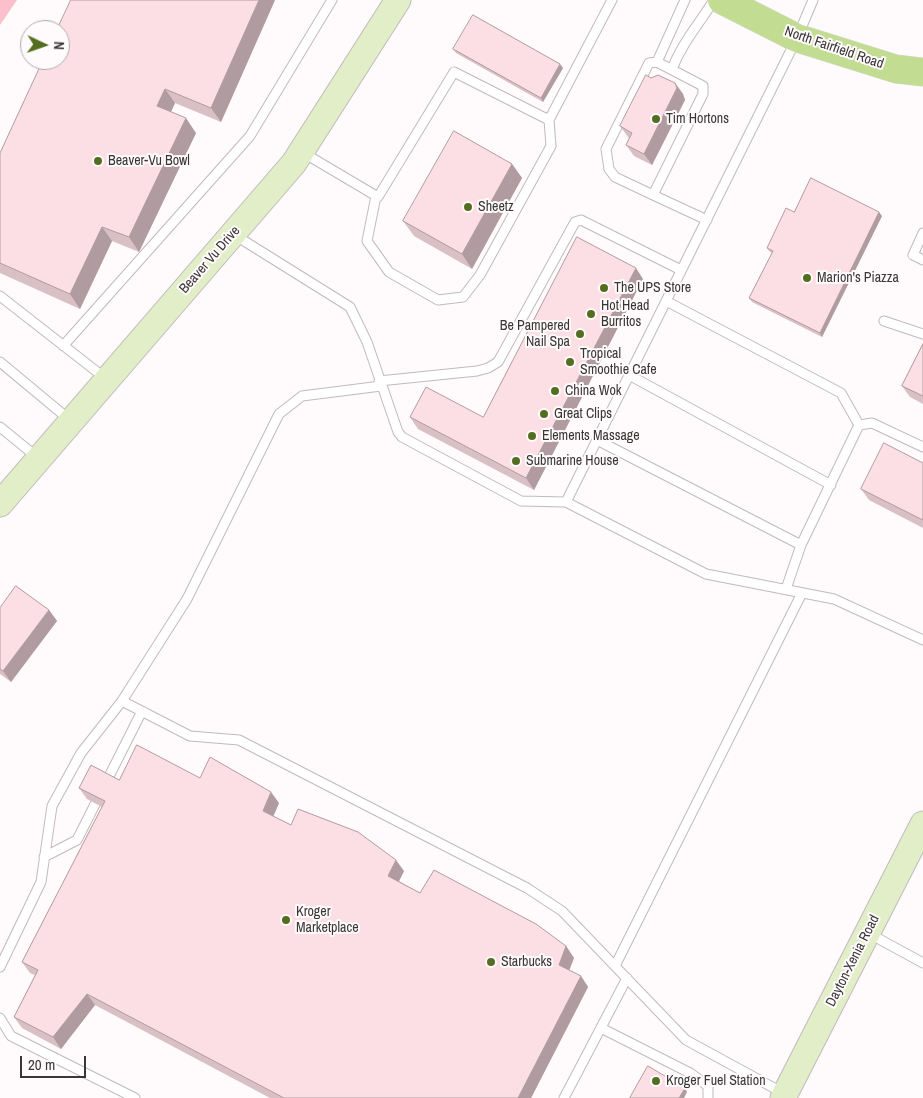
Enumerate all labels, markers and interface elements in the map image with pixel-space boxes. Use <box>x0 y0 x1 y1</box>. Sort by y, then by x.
north arrow <box>20 20 70 70</box>
street label: North Fairfield Road <box>782 23 886 73</box>
text: N <box>50 41 68 50</box>
place label: Tim Hortons <box>666 111 729 127</box>
marker: Tim Hortons <box>650 113 662 125</box>
place label: Beaver-Vu Bowl <box>108 153 190 169</box>
marker: Beaver-Vu Bowl <box>92 155 104 167</box>
place label: Sheetz <box>478 199 514 215</box>
marker: Sheetz <box>462 201 474 213</box>
street label: Beaver Vu Drive <box>176 223 244 297</box>
place label: Marion's Piazza <box>817 270 899 286</box>
marker: Marion's Piazza <box>801 272 813 284</box>
place label: The UPS Store <box>614 280 691 296</box>
marker: The UPS Store <box>598 282 610 294</box>
place label: Hot Head Burritos <box>601 298 649 331</box>
marker: Hot Head Burritos <box>585 308 597 320</box>
place label: Be Pampered Nail Spa <box>500 318 570 351</box>
marker: Be Pampered Nail Spa <box>574 328 586 340</box>
place label: Tropical Smoothie Cafe <box>580 346 657 378</box>
marker: Tropical Smoothie Cafe <box>564 356 576 368</box>
place label: China Wok <box>565 383 622 399</box>
marker: China Wok <box>549 385 561 397</box>
place label: Great Clips <box>554 406 612 422</box>
marker: Great Clips <box>538 408 550 420</box>
place label: Elements Massage <box>542 428 640 444</box>
marker: Elements Massage <box>526 430 538 442</box>
place label: Submarine House <box>526 453 619 469</box>
marker: Submarine House <box>510 455 522 467</box>
place label: Kroger Marketplace <box>296 904 359 936</box>
street label: Dayton-Xenia Road <box>823 912 883 1010</box>
marker: Kroger Marketplace <box>280 914 292 926</box>
place label: Starbucks <box>501 954 552 970</box>
marker: Starbucks <box>485 956 497 968</box>
scale bar <box>22 1046 89 1078</box>
text: 20 m <box>28 1054 55 1075</box>
place label: Kroger Fuel Station <box>666 1073 766 1089</box>
marker: Kroger Fuel Station <box>650 1075 662 1087</box>

